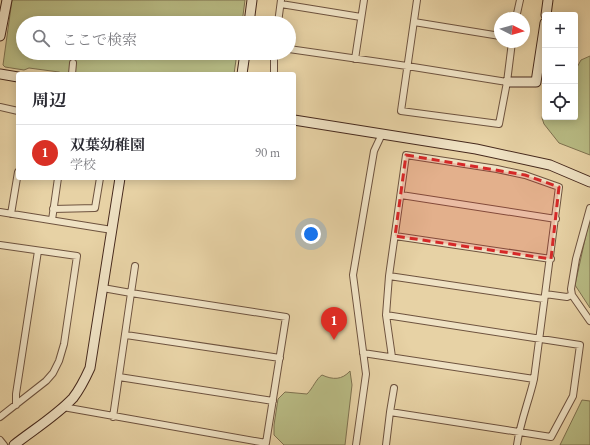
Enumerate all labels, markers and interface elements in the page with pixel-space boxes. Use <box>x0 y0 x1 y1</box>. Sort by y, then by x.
north arrow <box>494 12 530 48</box>
map controls <box>542 12 578 120</box>
button: + <box>542 12 578 48</box>
search box <box>16 16 296 60</box>
icon: search <box>30 27 52 49</box>
text: ここで検索 <box>62 30 137 49</box>
button: − <box>542 48 578 84</box>
button: locate <box>542 84 578 120</box>
text: 周辺 <box>32 89 66 111</box>
text: 双葉幼稚園 <box>70 135 145 154</box>
text: 1 <box>42 144 48 161</box>
text: 90 m <box>255 144 280 161</box>
text: 学校 <box>70 156 96 173</box>
your location <box>301 224 321 244</box>
pin: 1 <box>321 307 347 340</box>

